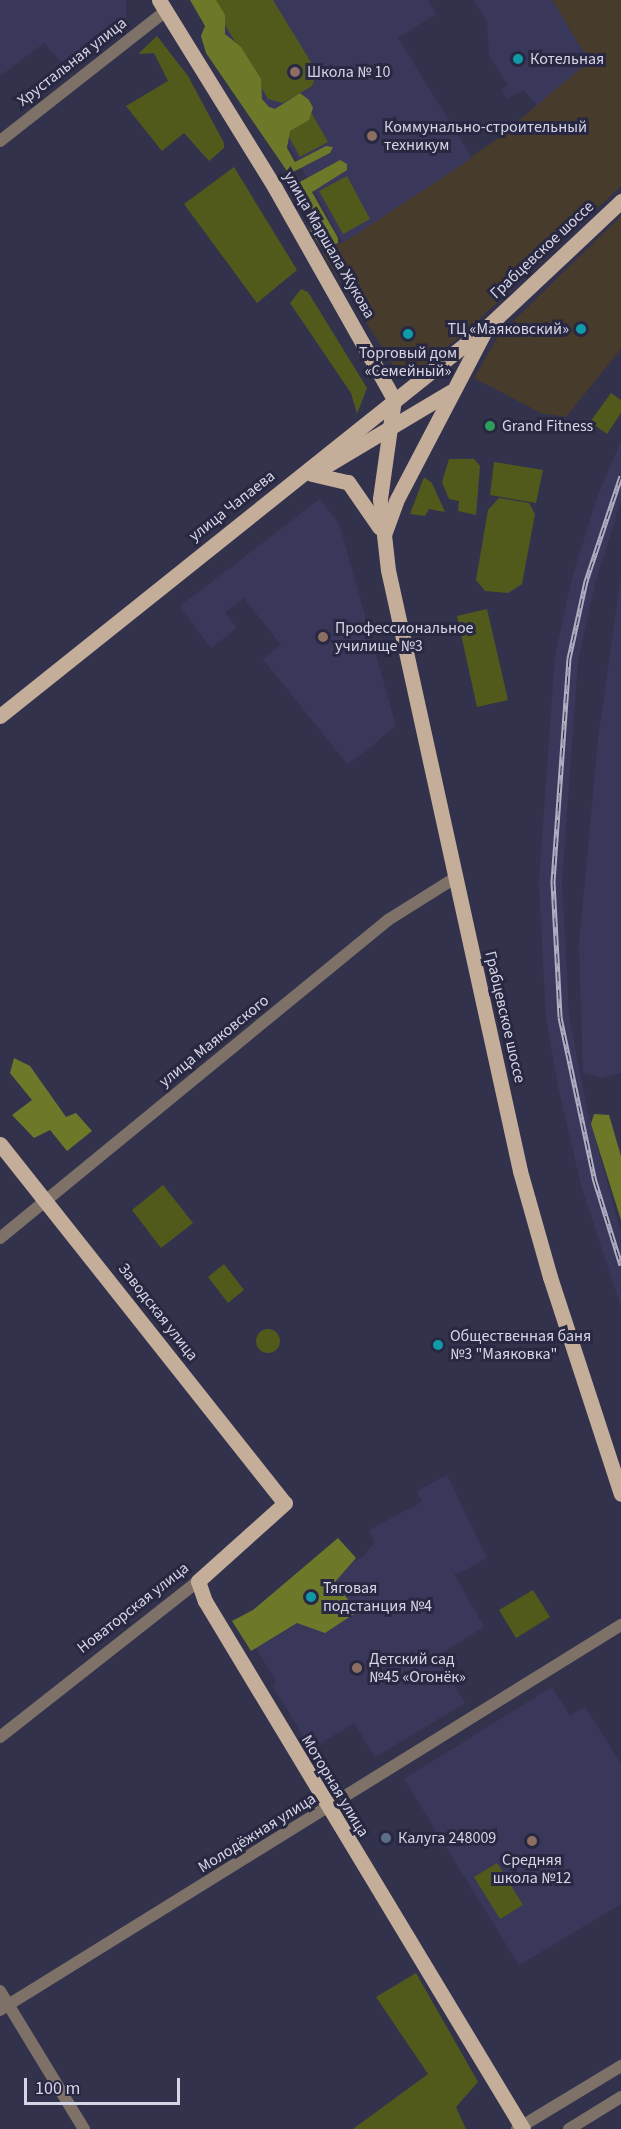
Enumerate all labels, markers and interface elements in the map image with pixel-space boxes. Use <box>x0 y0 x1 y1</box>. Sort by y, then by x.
street label: Хрустальная улица <box>14 13 130 111</box>
place label: Котельная <box>530 49 604 69</box>
marker: Котельная <box>511 52 525 66</box>
place label: Школа № 10 <box>307 62 390 82</box>
marker: Школа № 10 <box>288 65 302 79</box>
place label: Коммунально-строительный техникум <box>384 117 587 155</box>
marker: Коммунально-строительный техникум <box>365 129 379 143</box>
street label: улица Маршала Жукова <box>279 168 379 322</box>
street label: Грабцевское шоссе <box>486 197 598 303</box>
place label: ТЦ «Маяковский» <box>448 319 569 339</box>
marker: ТЦ «Маяковский» <box>574 322 588 336</box>
marker: Торговый дом «Семейный» <box>401 327 415 341</box>
place label: Торговый дом «Семейный» <box>359 343 457 381</box>
place label: Grand Fitness <box>502 416 593 436</box>
marker: Grand Fitness <box>483 419 497 433</box>
street label: улица Чапаева <box>185 466 279 546</box>
place label: Профессиональное училище №3 <box>335 618 474 656</box>
marker: Профессиональное училище №3 <box>316 630 330 644</box>
street label: Грабцевское шоссе <box>480 949 530 1085</box>
street label: улица Маяковского <box>155 991 273 1091</box>
street label: Заводская улица <box>114 1259 202 1365</box>
place label: Общественная баня №3 "Маяковка" <box>450 1326 591 1364</box>
marker: Общественная баня №3 "Маяковка" <box>431 1338 445 1352</box>
street label: Новаторская улица <box>73 1558 193 1658</box>
place label: Тяговая подстанция №4 <box>323 1578 432 1616</box>
marker: Тяговая подстанция №4 <box>304 1590 318 1604</box>
place label: Детский сад №45 «Огонёк» <box>369 1649 466 1687</box>
marker: Детский сад №45 «Огонёк» <box>350 1661 364 1675</box>
street label: Моторная улица <box>297 1732 373 1840</box>
street label: Молодёжная улица <box>195 1789 319 1877</box>
place label: Калуга 248009 <box>398 1828 496 1848</box>
marker: Калуга 248009 <box>379 1831 393 1845</box>
marker: Средняя школа №12 <box>525 1834 539 1848</box>
place label: Средняя школа №12 <box>493 1850 571 1888</box>
scale bar <box>27 2066 183 2104</box>
text: 100 m <box>35 2076 80 2101</box>

